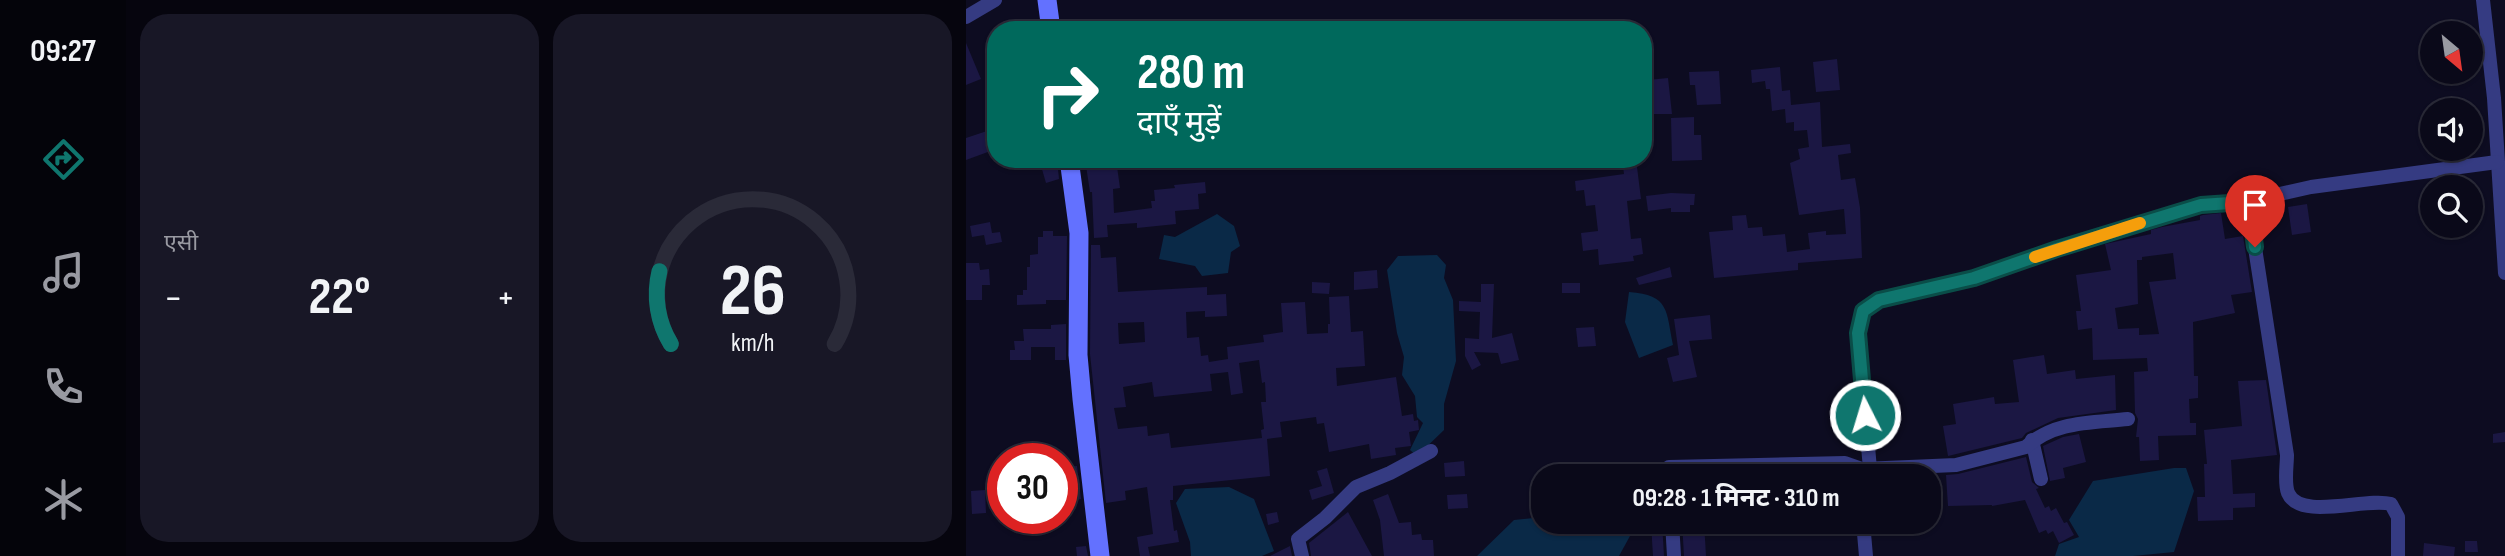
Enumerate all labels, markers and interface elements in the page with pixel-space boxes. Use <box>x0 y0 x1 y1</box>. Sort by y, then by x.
north arrow <box>2420 21 2483 84</box>
map controls <box>2420 21 2483 238</box>
text: 09:27 <box>30 32 96 71</box>
text: 280 m <box>1137 44 1245 103</box>
icon: right <box>1022 49 1113 140</box>
button: sound <box>2420 98 2483 161</box>
text: दाएँ मुड़ें <box>1137 104 1221 143</box>
icon: directions <box>39 135 88 184</box>
pin <box>2225 175 2285 247</box>
button: search <box>2420 175 2483 238</box>
icon: arrive <box>2236 186 2274 224</box>
text: एसी <box>164 229 198 257</box>
icon: music <box>39 248 88 297</box>
text: 26 <box>719 248 786 336</box>
text: 22° <box>308 266 371 329</box>
text: − <box>164 276 183 321</box>
text: + <box>496 276 515 321</box>
text: km/h <box>731 328 774 359</box>
icon: phone <box>39 362 88 411</box>
position arrow <box>1828 378 1902 452</box>
speed limit sign: 30 <box>987 443 1078 534</box>
icon: climate <box>39 475 88 524</box>
text: 09:28 · 1 मिनट · 310 m <box>1632 483 1840 514</box>

